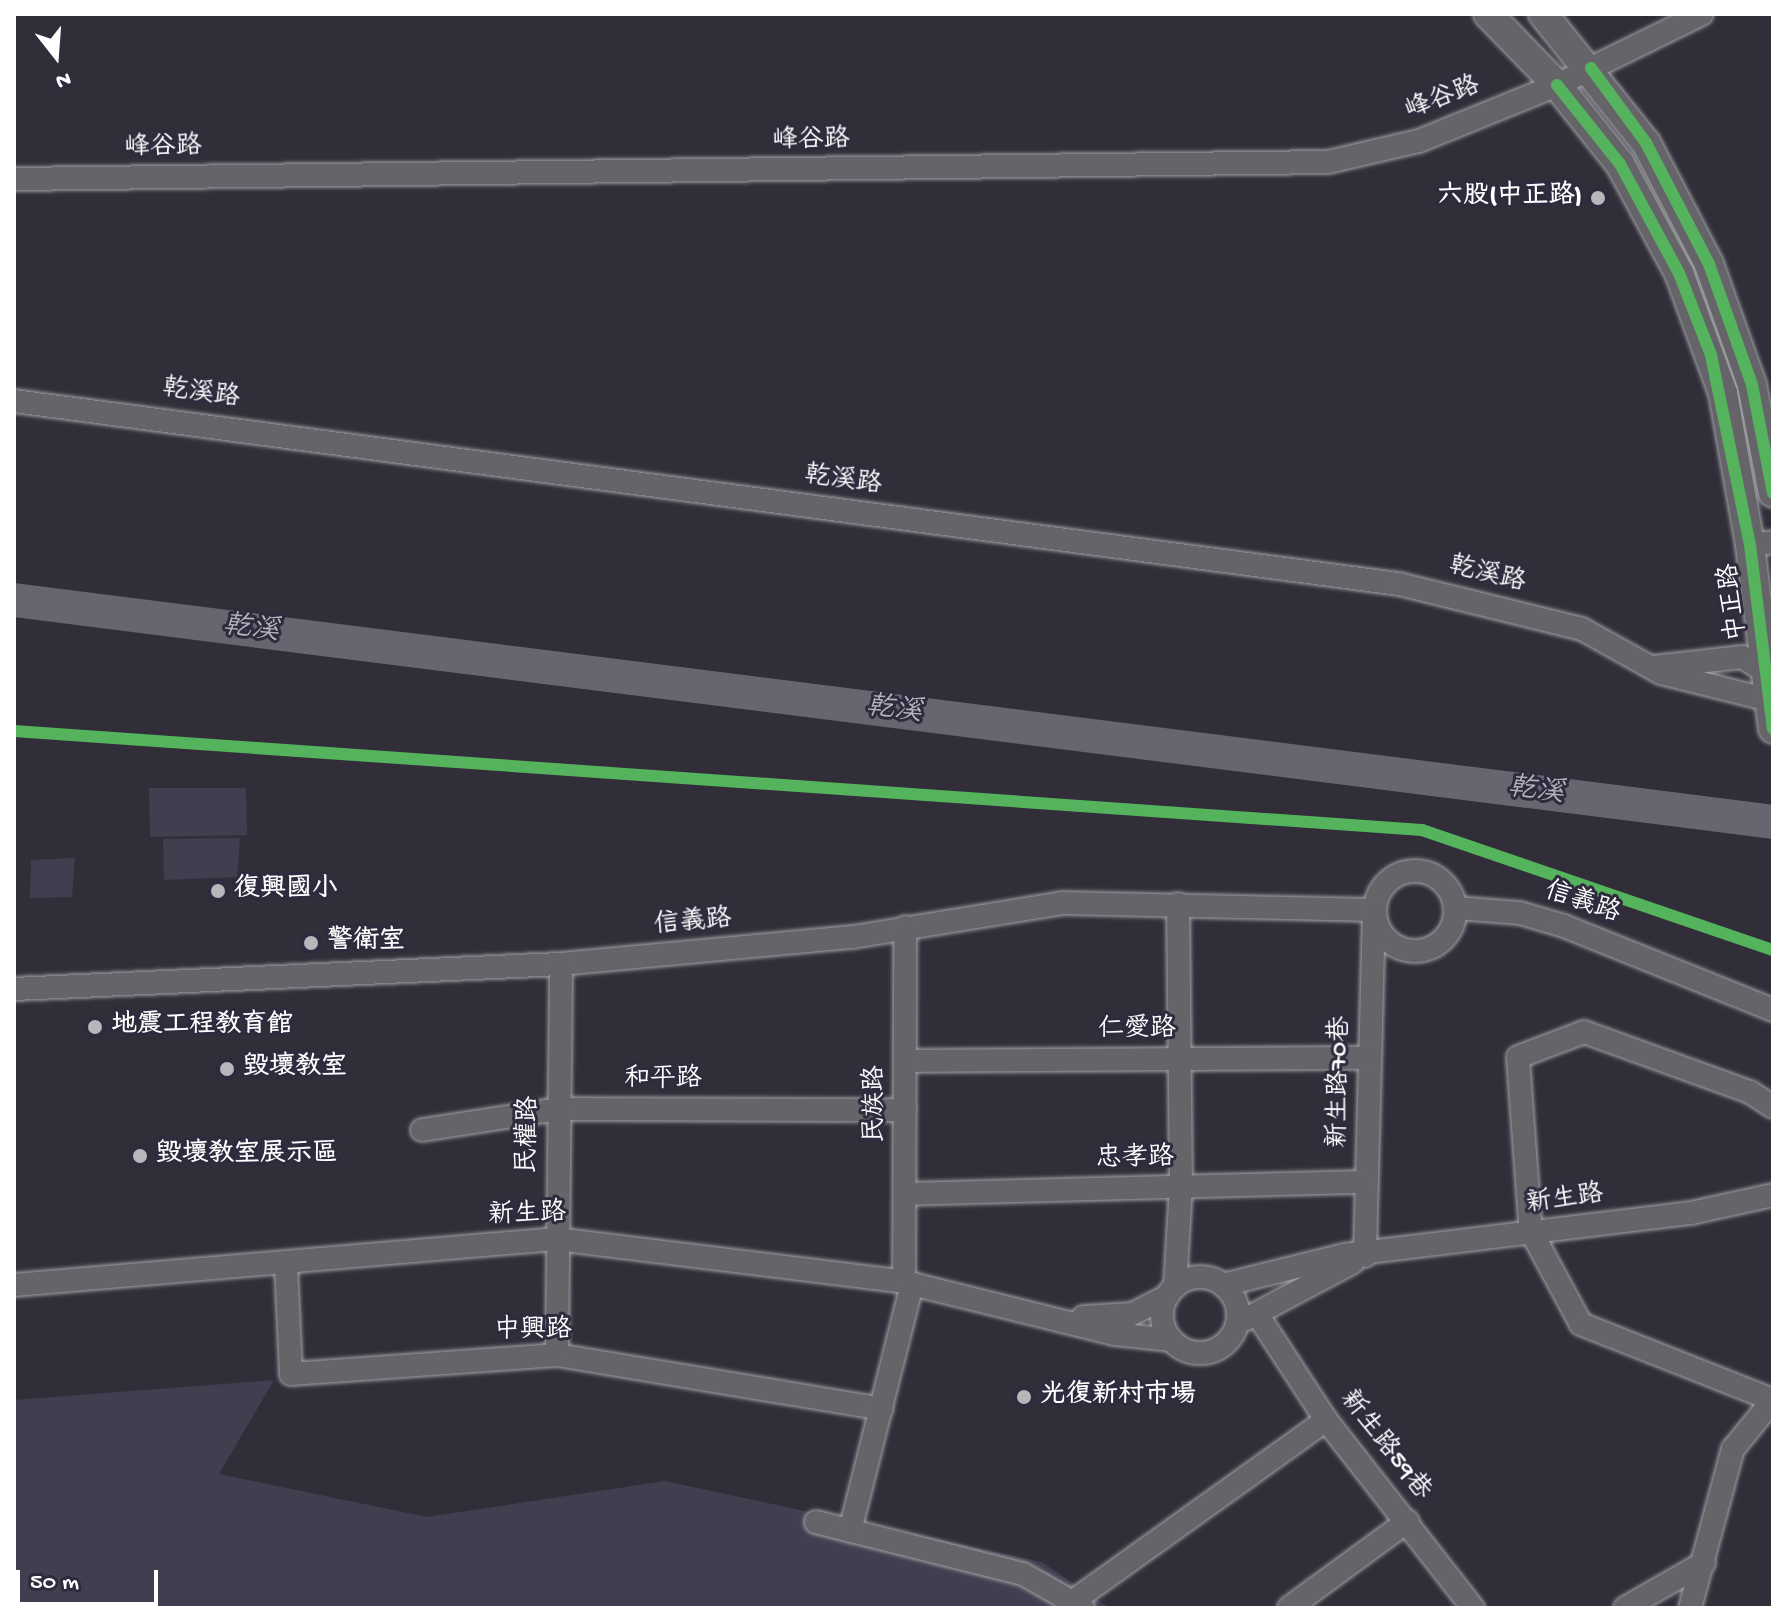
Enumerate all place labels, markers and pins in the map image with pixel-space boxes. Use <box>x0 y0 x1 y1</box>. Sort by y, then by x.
place label: 六股(中正路) <box>1437 182 1582 214</box>
marker: 六股(中正路) <box>1589 189 1607 207</box>
place label: 復興國小 <box>234 875 338 907</box>
marker: 復興國小 <box>209 882 227 900</box>
place label: 警衛室 <box>327 927 405 959</box>
marker: 警衛室 <box>302 934 320 952</box>
place label: 地震工程教育館 <box>111 1011 293 1043</box>
marker: 地震工程教育館 <box>86 1018 104 1036</box>
place label: 毀壞教室 <box>243 1053 347 1085</box>
marker: 毀壞教室 <box>218 1060 236 1078</box>
place label: 毀壞教室展示區 <box>156 1140 338 1172</box>
marker: 毀壞教室展示區 <box>131 1147 149 1165</box>
place label: 光復新村市場 <box>1040 1381 1196 1413</box>
marker: 光復新村市場 <box>1015 1388 1033 1406</box>

